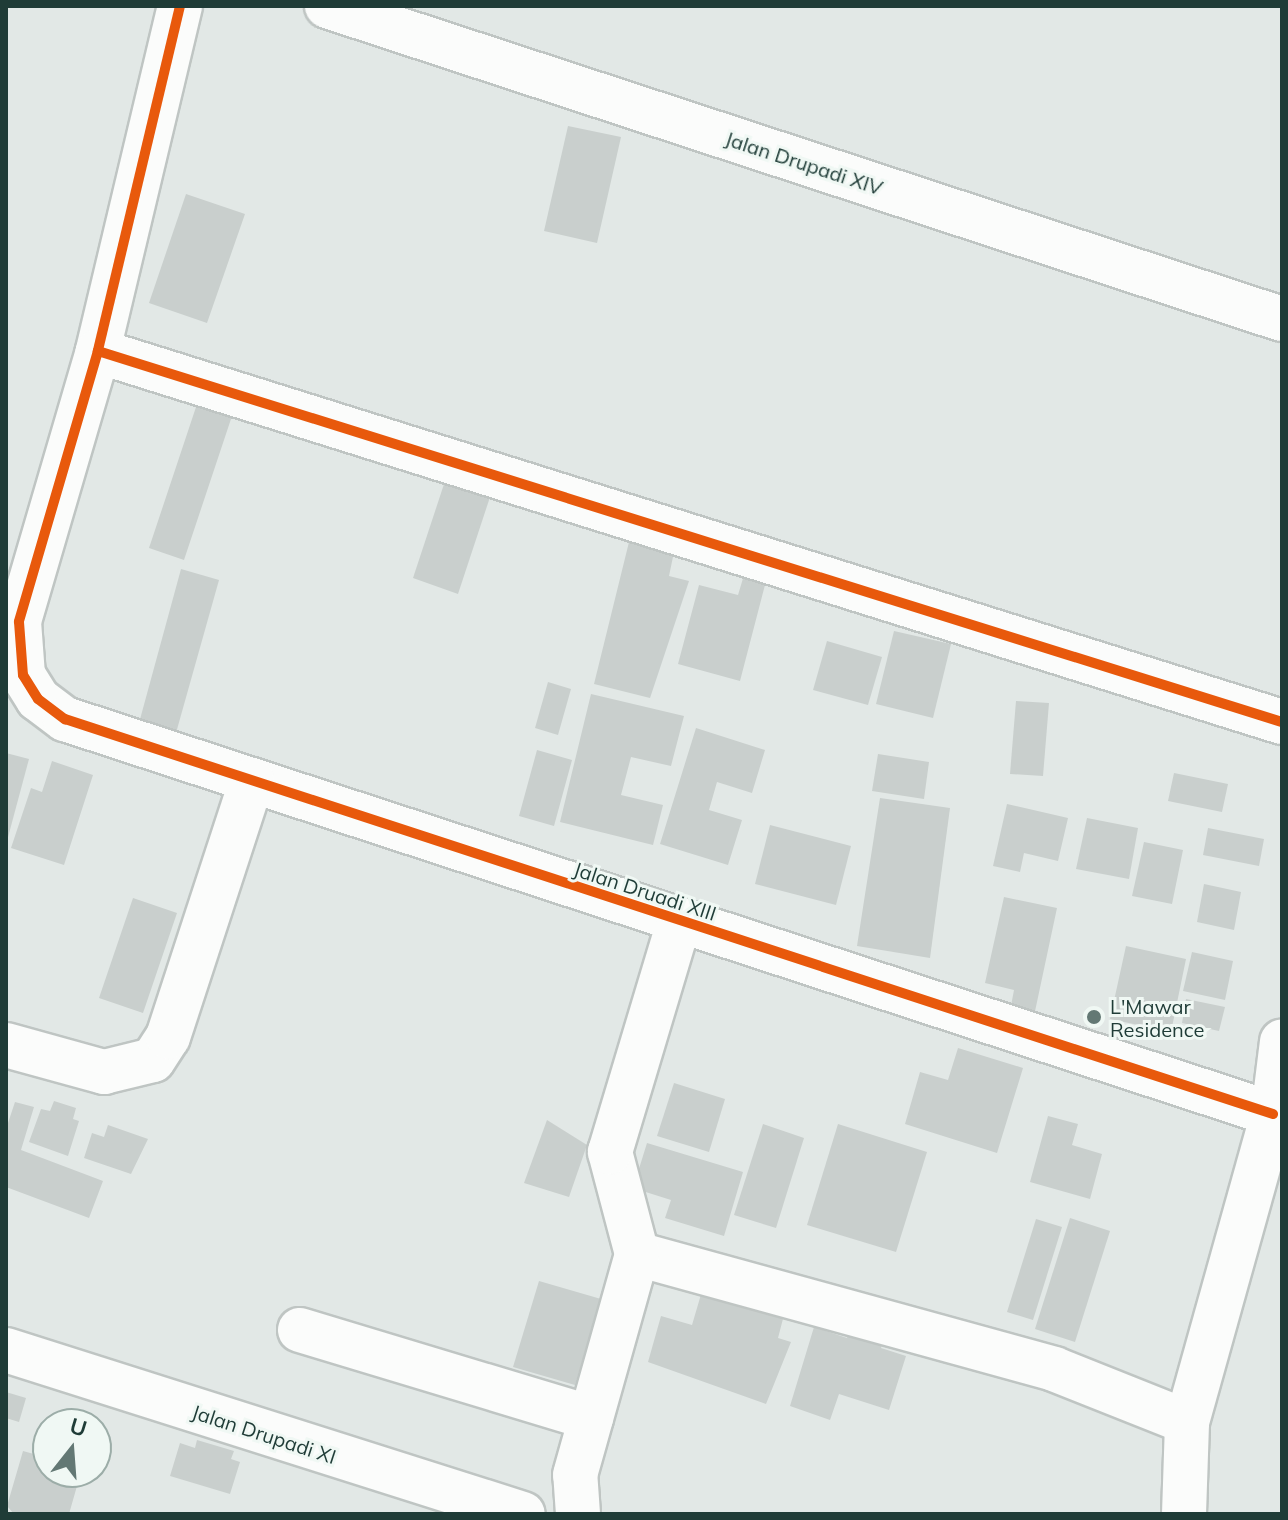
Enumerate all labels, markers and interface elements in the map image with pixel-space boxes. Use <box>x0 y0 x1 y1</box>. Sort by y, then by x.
street label: Jalan Drupadi XIV <box>722 126 886 200</box>
street label: Jalan Druadi XIII <box>571 857 719 925</box>
place label: L'Mawar Residence <box>1110 994 1204 1041</box>
marker: L'Mawar Residence <box>1085 1008 1103 1026</box>
street label: Jalan Drupadi XI <box>189 1399 339 1469</box>
north arrow <box>32 1408 112 1488</box>
text: U <box>67 1411 90 1443</box>

